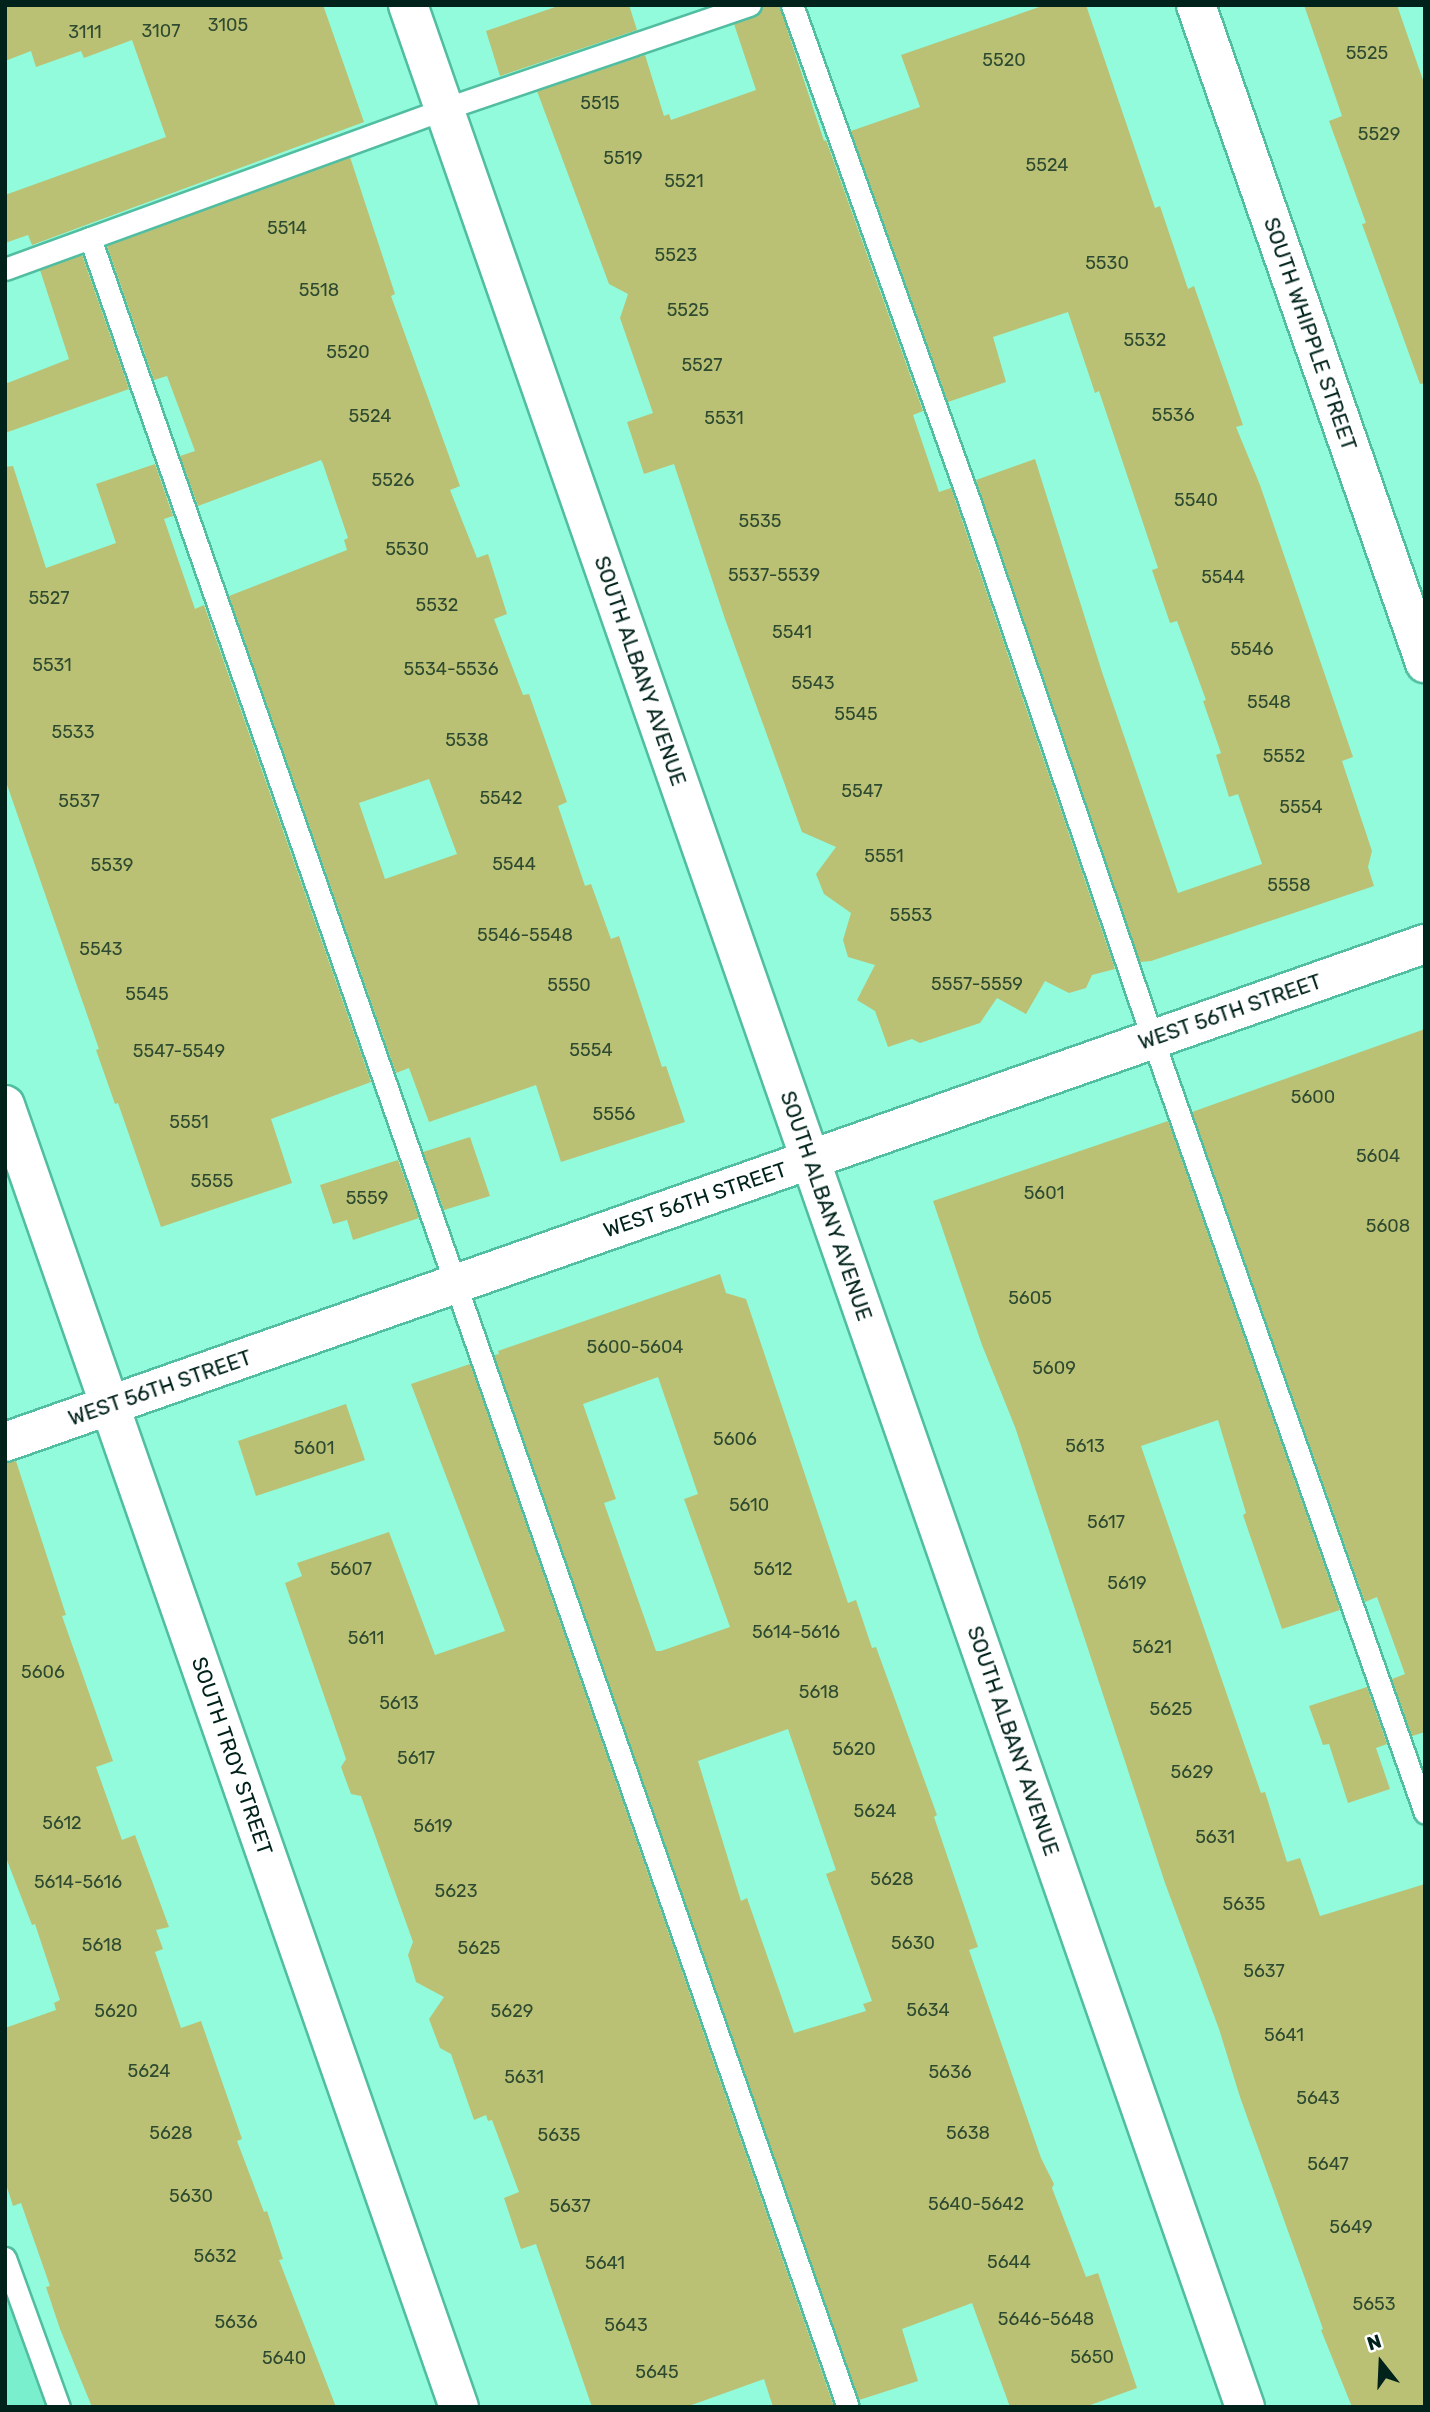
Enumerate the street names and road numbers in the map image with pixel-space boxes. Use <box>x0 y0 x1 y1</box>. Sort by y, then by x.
street label: SOUTH WHIPPLE STREET <box>1258 214 1362 454</box>
street label: SOUTH ALBANY AVENUE <box>589 552 691 790</box>
street label: WEST 56TH STREET <box>1135 969 1325 1055</box>
street label: SOUTH ALBANY AVENUE <box>775 1087 877 1325</box>
street label: WEST 56TH STREET <box>600 1157 790 1243</box>
street label: WEST 56TH STREET <box>65 1345 255 1431</box>
street label: SOUTH ALBANY AVENUE <box>962 1622 1064 1860</box>
street label: SOUTH TROY STREET <box>186 1653 278 1859</box>

